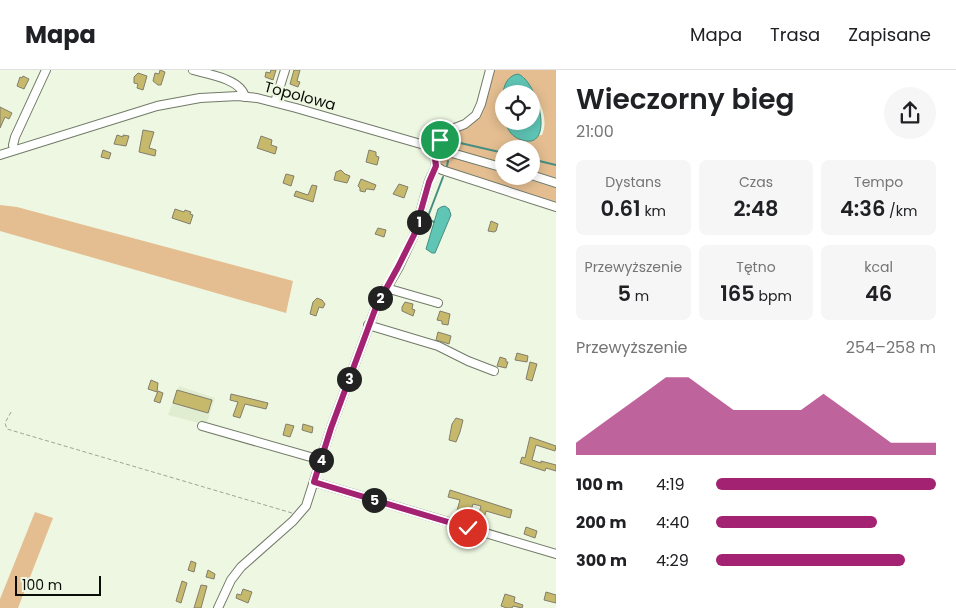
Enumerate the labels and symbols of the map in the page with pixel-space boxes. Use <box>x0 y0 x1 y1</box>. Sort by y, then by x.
street label: Topolowa <box>262 76 338 115</box>
pin <box>419 119 461 161</box>
pin: 1 <box>406 210 432 234</box>
pin: 2 <box>368 286 392 310</box>
pin: 3 <box>336 366 362 392</box>
pin: 4 <box>308 448 334 472</box>
pin: 5 <box>362 488 386 512</box>
pin <box>447 507 489 549</box>
scale bar <box>15 573 101 596</box>

